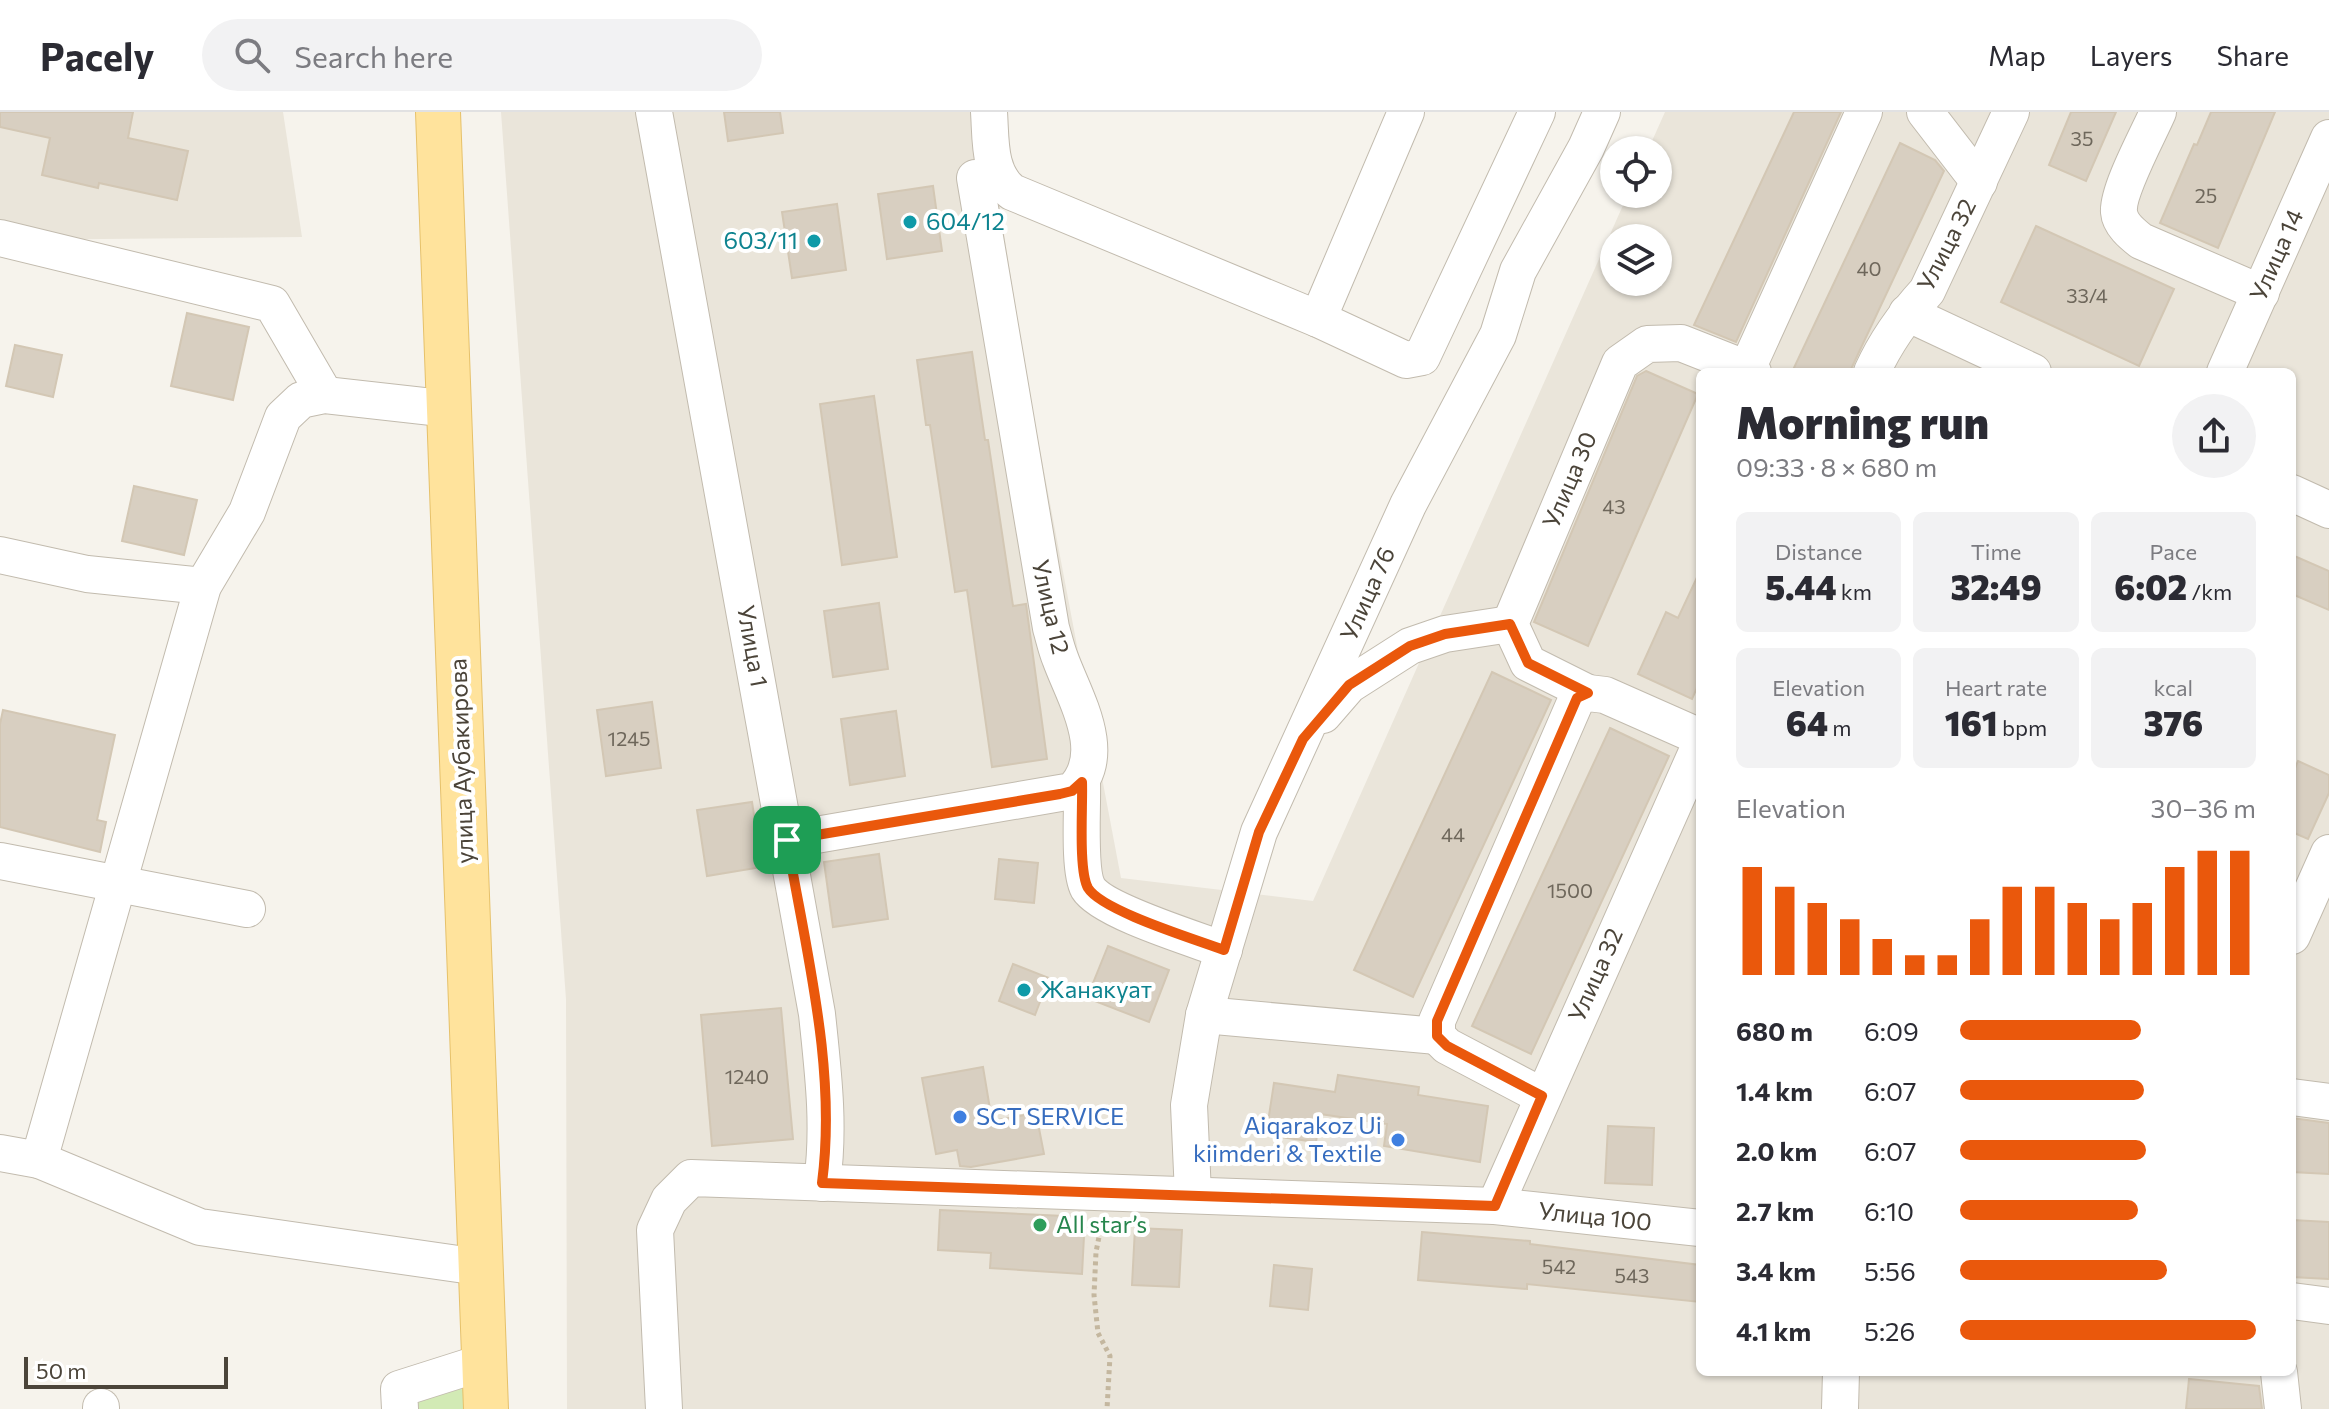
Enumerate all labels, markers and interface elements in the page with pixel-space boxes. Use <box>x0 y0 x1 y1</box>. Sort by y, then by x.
search box <box>202 19 762 91</box>
text: Pacely <box>40 32 154 79</box>
icon: search <box>230 33 274 77</box>
text: Search here <box>294 37 453 74</box>
text: Map <box>1988 38 2046 72</box>
text: Layers <box>2090 38 2172 72</box>
text: Share <box>2216 38 2289 72</box>
house number: 35 <box>2071 126 2093 150</box>
map controls <box>1600 136 1672 296</box>
button: locate <box>1600 136 1672 208</box>
house number: 25 <box>2195 183 2217 207</box>
street label: Улица 32 <box>1910 193 1981 295</box>
street label: Улица 14 <box>2243 204 2309 305</box>
place label: 604/12 <box>926 206 1005 235</box>
marker: 604/12 <box>901 213 919 231</box>
button: layers <box>1600 224 1672 296</box>
place label: 603/11 <box>723 225 798 254</box>
marker: 603/11 <box>805 232 823 250</box>
house number: 40 <box>1856 256 1882 280</box>
house number: 33/4 <box>2066 283 2108 307</box>
text: Morning run <box>1736 394 1989 448</box>
button: share <box>2172 394 2256 478</box>
street label: Улица 30 <box>1535 427 1602 532</box>
text: 09:33 · 8 × 680 m <box>1736 451 1937 482</box>
house number: 43 <box>1602 494 1626 518</box>
text: Distance <box>1775 538 1862 565</box>
text: Time <box>1971 538 2021 565</box>
text: Pace <box>2149 538 2197 565</box>
street label: Улица 76 <box>1333 542 1400 645</box>
street label: Улица 12 <box>1027 557 1076 657</box>
text: 5.44 <box>1765 565 1837 607</box>
text: 32:49 <box>1950 565 2042 607</box>
text: 6:02 <box>2114 565 2187 607</box>
text: km <box>1837 578 1872 605</box>
text: /km <box>2187 578 2232 605</box>
street label: Улица 1 <box>732 602 775 689</box>
street label: улица Аубакирова <box>442 658 479 864</box>
text: Elevation <box>1772 674 1865 701</box>
text: Heart rate <box>1945 674 2047 701</box>
text: kcal <box>2154 674 2193 701</box>
text: 64 <box>1786 701 1828 743</box>
text: 161 <box>1945 701 1998 743</box>
text: 376 <box>2144 701 2203 743</box>
text: m <box>1828 714 1852 741</box>
text: bpm <box>1998 714 2047 741</box>
house number: 1245 <box>608 726 650 750</box>
text: Elevation <box>1736 792 1846 823</box>
text: 30–36 m <box>2151 792 2256 823</box>
pin <box>753 806 821 874</box>
icon: arrive <box>765 818 809 862</box>
house number: 44 <box>1441 822 1465 846</box>
house number: 1500 <box>1547 878 1593 902</box>
street label: Улица 32 <box>1561 923 1628 1026</box>
place label: Жанакуат <box>1040 974 1152 1003</box>
marker: Жанакуат <box>1015 981 1033 999</box>
text: 680 m <box>1736 1015 1813 1046</box>
text: 6:09 <box>1864 1015 1919 1046</box>
house number: 1240 <box>725 1064 769 1088</box>
text: 1.4 km <box>1736 1075 1813 1106</box>
text: 6:07 <box>1864 1075 1917 1106</box>
place label: SCT SERVICE <box>976 1101 1124 1130</box>
marker: SCT SERVICE <box>951 1108 969 1126</box>
place label: Aiqarakoz Ui kiimderi & Textile <box>1193 1110 1382 1167</box>
marker: Aiqarakoz Ui kiimderi & Textile <box>1389 1131 1407 1149</box>
text: 2.0 km <box>1736 1135 1817 1166</box>
text: 6:07 <box>1864 1135 1917 1166</box>
street label: Улица 100 <box>1537 1195 1653 1236</box>
text: 2.7 km <box>1736 1195 1814 1226</box>
text: 6:10 <box>1864 1195 1914 1226</box>
place label: All star’s <box>1056 1209 1147 1238</box>
marker: All star’s <box>1031 1216 1049 1234</box>
house number: 542 <box>1542 1254 1576 1278</box>
text: 3.4 km <box>1736 1255 1816 1286</box>
text: 5:56 <box>1864 1255 1916 1286</box>
house number: 543 <box>1615 1263 1649 1287</box>
text: 4.1 km <box>1736 1315 1811 1346</box>
text: 5:26 <box>1864 1315 1915 1346</box>
scale bar <box>24 1353 228 1389</box>
text: 50 m <box>36 1357 86 1384</box>

